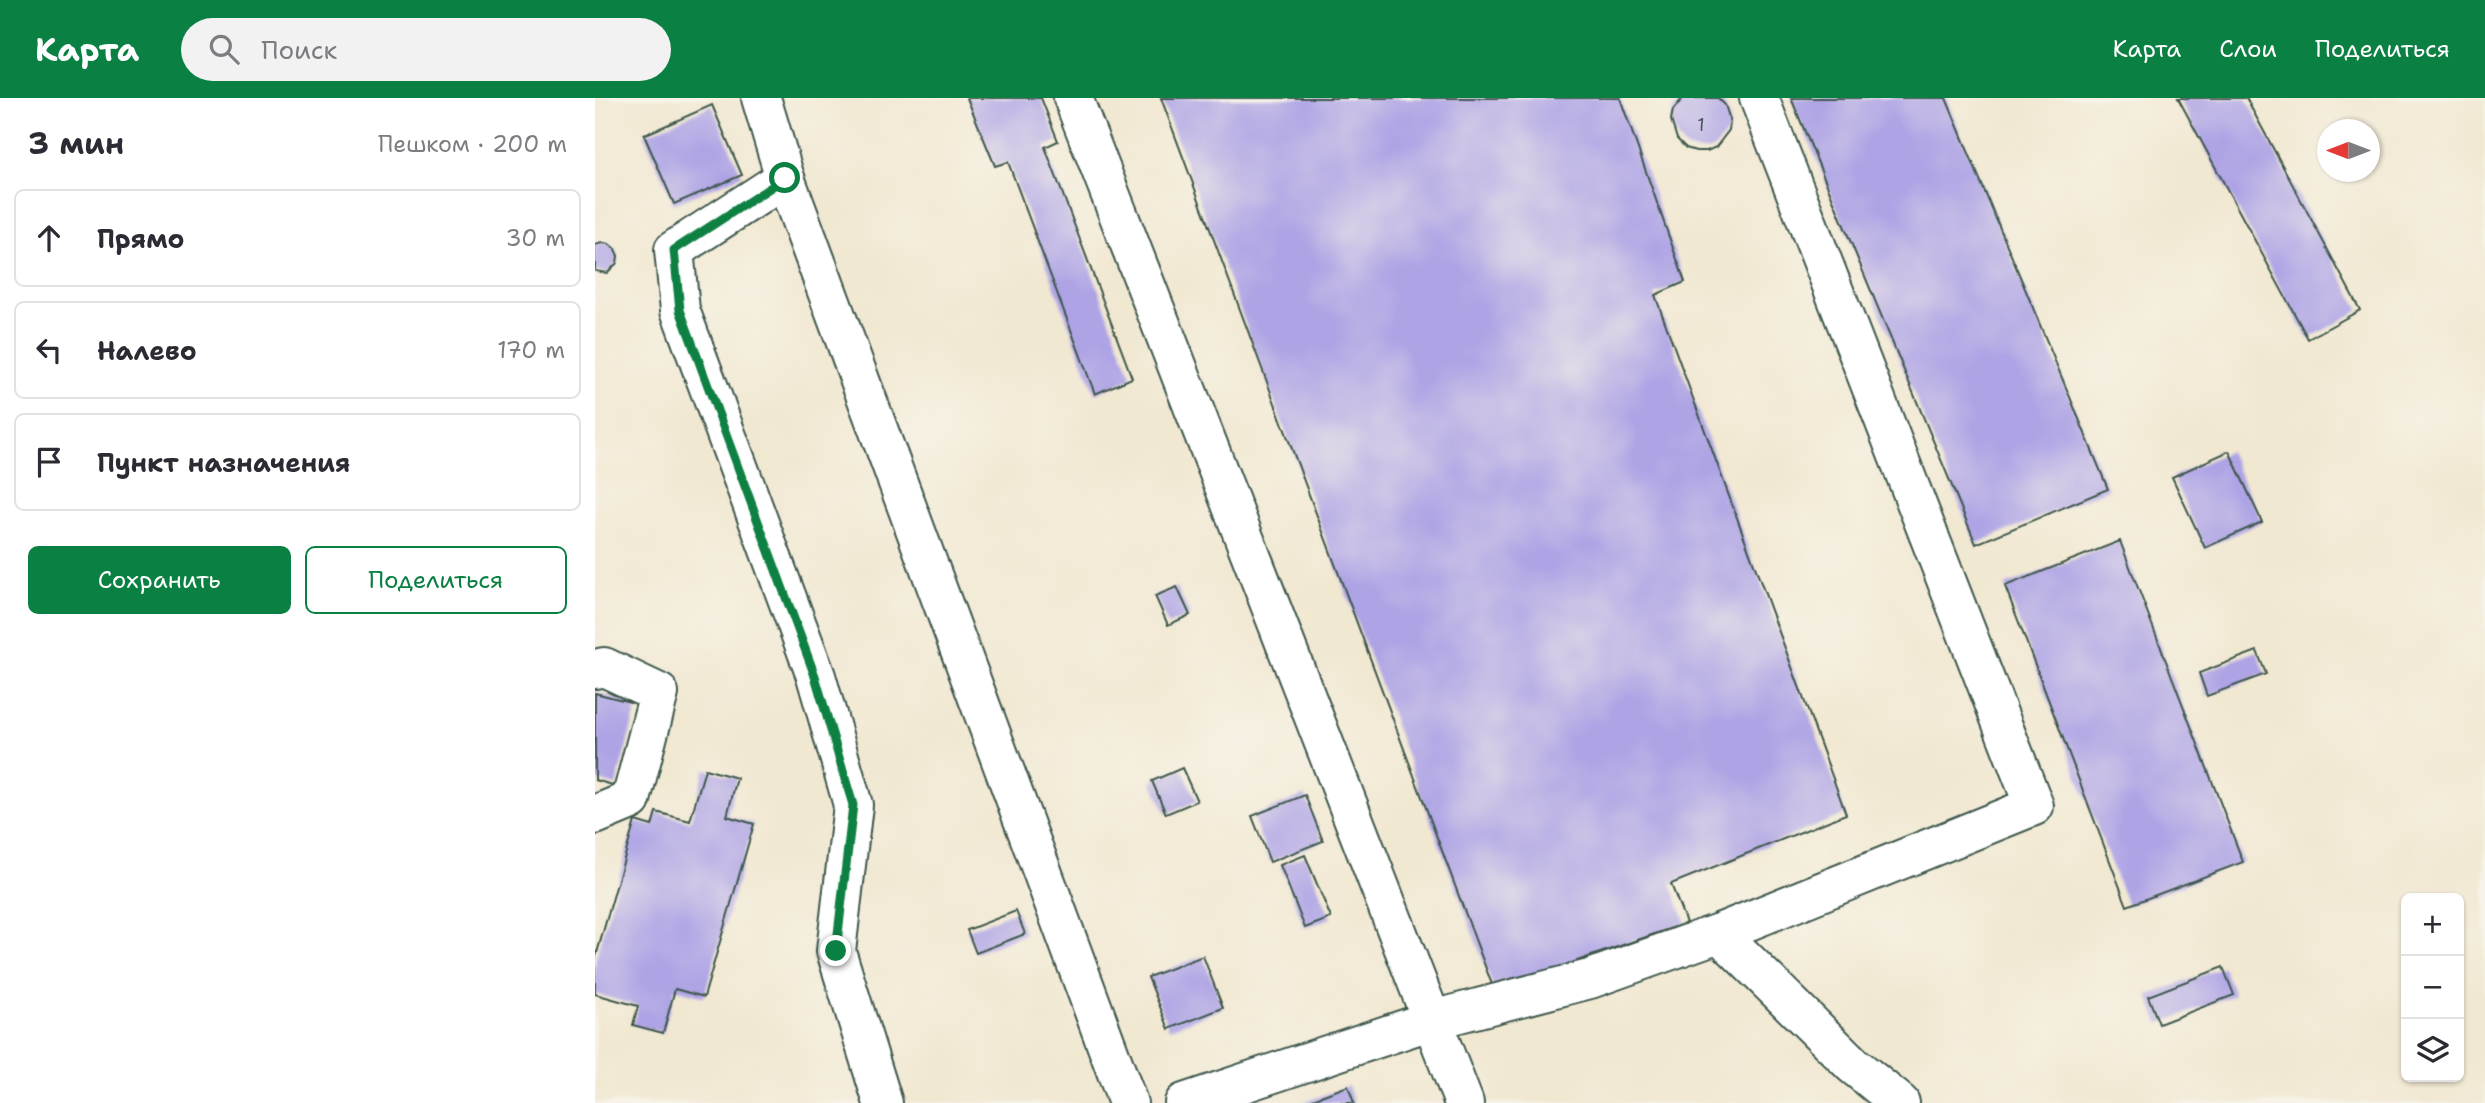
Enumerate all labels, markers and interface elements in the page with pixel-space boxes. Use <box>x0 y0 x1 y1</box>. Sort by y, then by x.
search box <box>181 18 671 81</box>
text: Карта <box>35 27 139 72</box>
icon: search <box>205 30 243 68</box>
text: Поиск <box>261 32 337 67</box>
text: Карта <box>2113 33 2181 65</box>
text: Слои <box>2219 33 2277 65</box>
text: Поделиться <box>2315 33 2450 65</box>
house number: 1 <box>1697 113 1705 137</box>
north arrow <box>2317 119 2380 182</box>
text: 3 мин <box>28 123 124 164</box>
text: Пешком · 200 m <box>378 129 567 159</box>
route start <box>769 162 800 193</box>
icon: ahead <box>30 219 68 257</box>
text: Прямо <box>97 221 185 256</box>
text: 30 m <box>506 223 565 253</box>
icon: left <box>30 331 68 369</box>
text: Налево <box>97 333 197 368</box>
text: 170 m <box>497 335 565 365</box>
icon: arrive <box>30 443 68 481</box>
text: Пункт назначения <box>97 445 350 480</box>
button: Сохранить <box>28 546 291 614</box>
button: Поделиться <box>305 546 567 614</box>
map controls <box>2401 893 2464 1082</box>
button: + <box>2401 893 2464 956</box>
route end <box>820 935 851 966</box>
button: − <box>2401 956 2464 1019</box>
button: layers <box>2401 1019 2464 1082</box>

